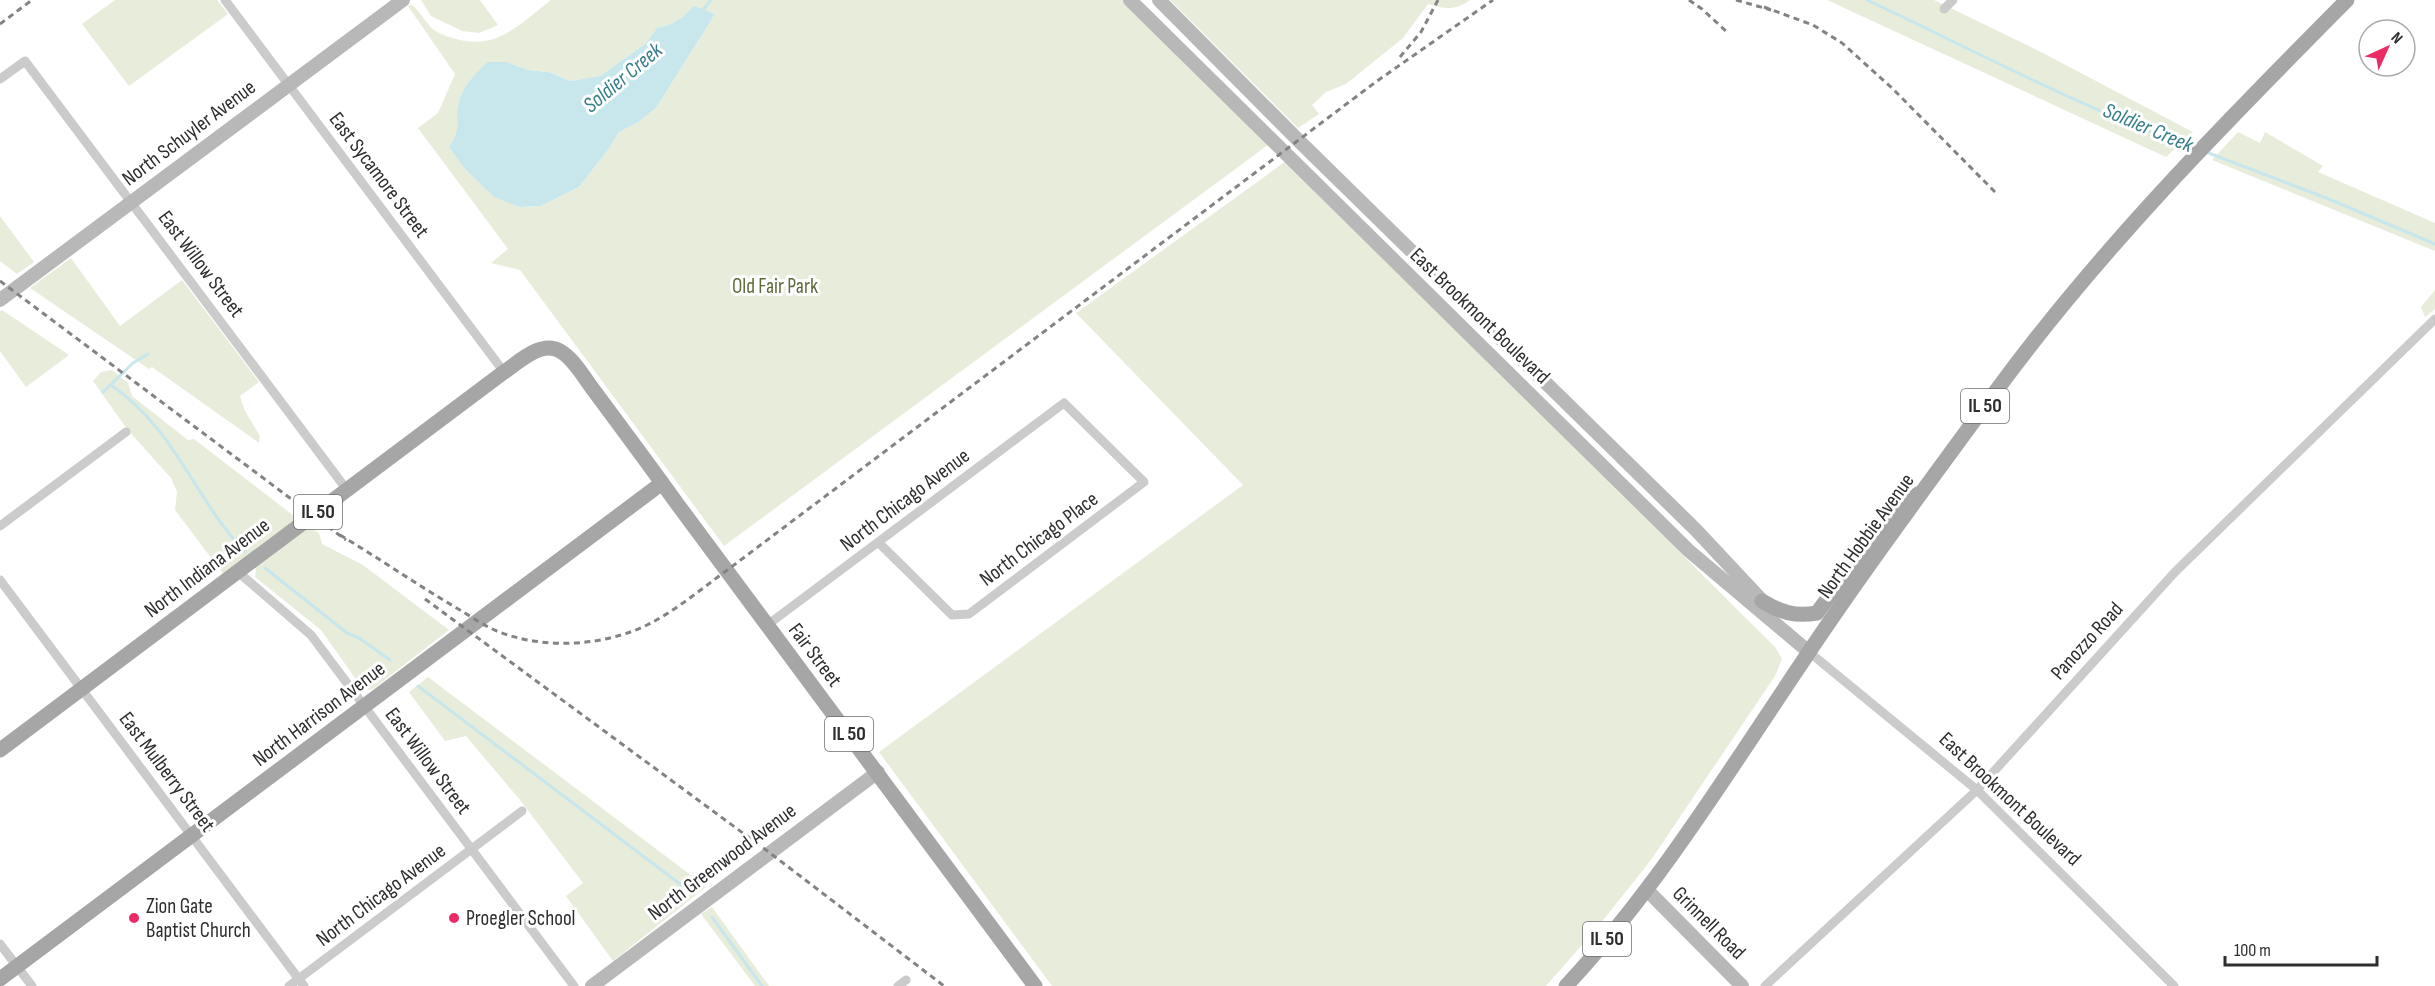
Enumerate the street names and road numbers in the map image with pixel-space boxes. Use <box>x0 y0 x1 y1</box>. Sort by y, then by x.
street label: North Schuyler Avenue <box>117 75 261 191</box>
street label: East Sycamore Street <box>324 107 434 243</box>
street label: East Willow Street <box>153 206 249 322</box>
street label: East Brookmont Boulevard <box>1405 243 1555 389</box>
road number: IL 50 <box>1961 389 2009 423</box>
street label: North Chicago Avenue <box>835 443 975 557</box>
street label: North Hobbie Avenue <box>1812 469 1920 603</box>
street label: North Chicago Place <box>975 486 1103 592</box>
road number: IL 50 <box>294 495 342 529</box>
street label: North Indiana Avenue <box>140 513 274 623</box>
street label: Panozzo Road <box>2046 597 2128 685</box>
street label: Fair Street <box>783 618 847 692</box>
street label: North Harrison Avenue <box>248 656 390 772</box>
street label: East Willow Street <box>380 703 476 819</box>
street label: East Mulberry Street <box>114 707 220 837</box>
road number: IL 50 <box>825 717 873 751</box>
street label: East Brookmont Boulevard <box>1934 727 2086 871</box>
street label: North Greenwood Avenue <box>643 798 801 926</box>
street label: North Chicago Avenue <box>311 838 451 952</box>
street label: Grinnell Road <box>1667 881 1751 965</box>
road number: IL 50 <box>1583 922 1631 956</box>

